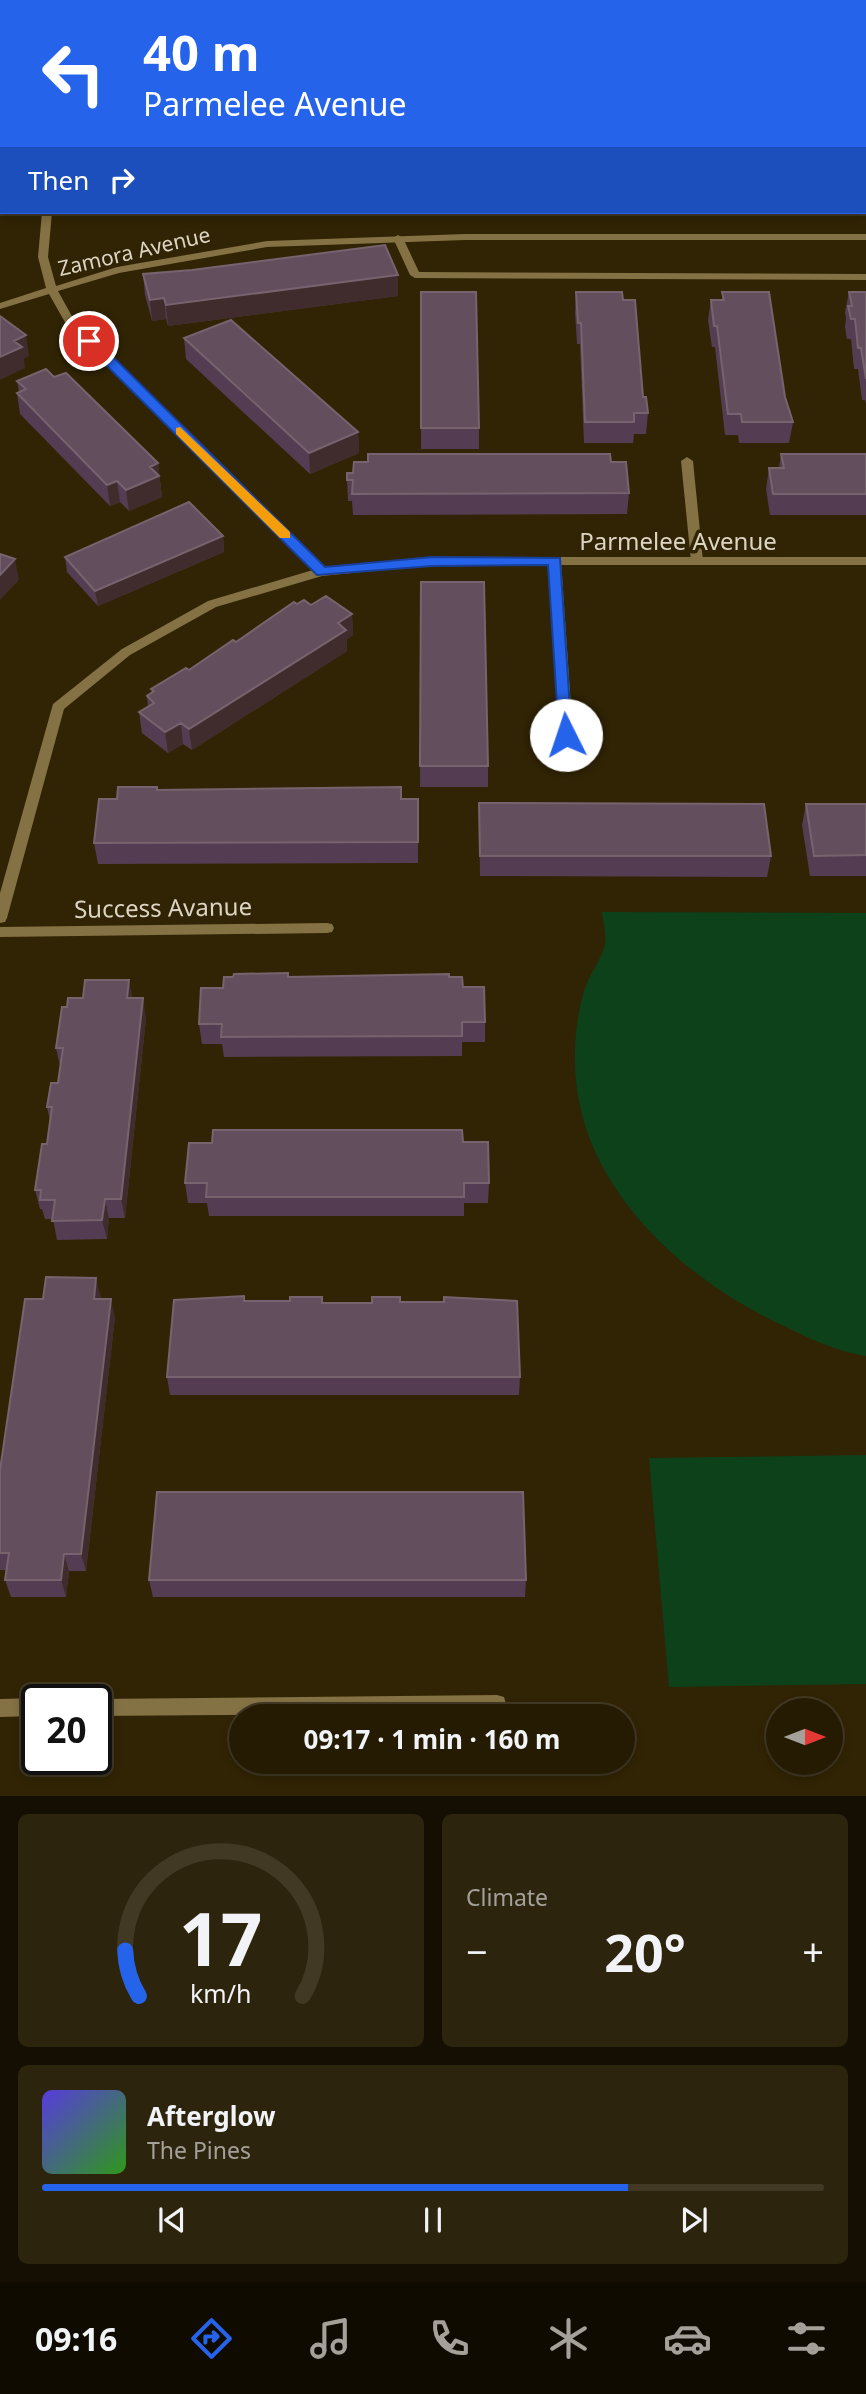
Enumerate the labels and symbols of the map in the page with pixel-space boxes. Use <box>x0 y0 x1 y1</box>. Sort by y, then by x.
street label: Zamora Avenue <box>55 220 213 282</box>
pin <box>59 311 119 371</box>
street label: Parmelee Avenue <box>579 524 777 557</box>
position arrow <box>529 698 603 772</box>
street label: Success Avanue <box>74 889 252 925</box>
speed limit sign: 20 <box>21 1684 112 1775</box>
north arrow <box>766 1698 844 1774</box>

